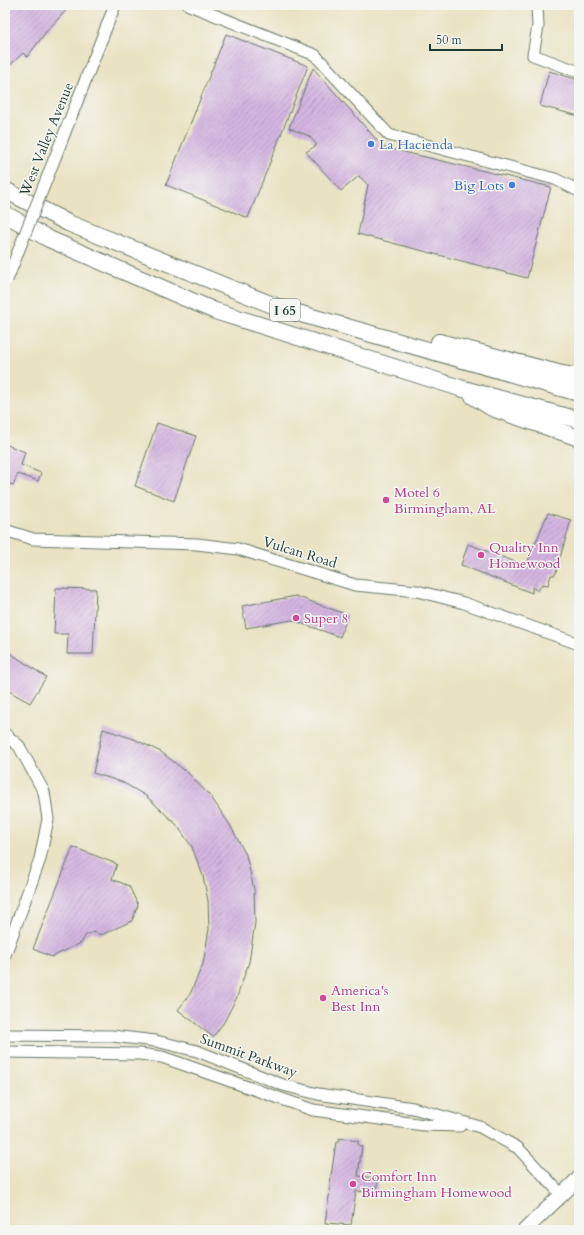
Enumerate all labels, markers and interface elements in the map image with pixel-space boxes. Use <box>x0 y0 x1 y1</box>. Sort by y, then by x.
scale bar <box>430 26 502 52</box>
text: 50 m <box>436 32 463 48</box>
street label: West Valley Avenue <box>15 80 78 200</box>
place label: La Hacienda <box>379 135 453 154</box>
marker: La Hacienda <box>366 139 376 149</box>
place label: Big Lots <box>454 176 504 195</box>
marker: Big Lots <box>507 180 517 190</box>
road number: I 65 <box>270 299 300 321</box>
place label: Motel 6 Birmingham, AL <box>394 483 496 518</box>
marker: Motel 6 Birmingham, AL <box>381 495 391 505</box>
street label: Vulcan Road <box>261 532 340 573</box>
place label: Quality Inn Homewood <box>489 538 561 573</box>
marker: Quality Inn Homewood <box>476 550 486 560</box>
place label: Super 8 <box>304 609 349 628</box>
marker: Super 8 <box>291 613 301 623</box>
place label: America's Best Inn <box>331 981 389 1016</box>
marker: America's Best Inn <box>318 993 328 1003</box>
street label: Summit Parkway <box>198 1029 301 1082</box>
place label: Comfort Inn Birmingham Homewood <box>361 1167 512 1202</box>
marker: Comfort Inn Birmingham Homewood <box>348 1179 358 1189</box>

